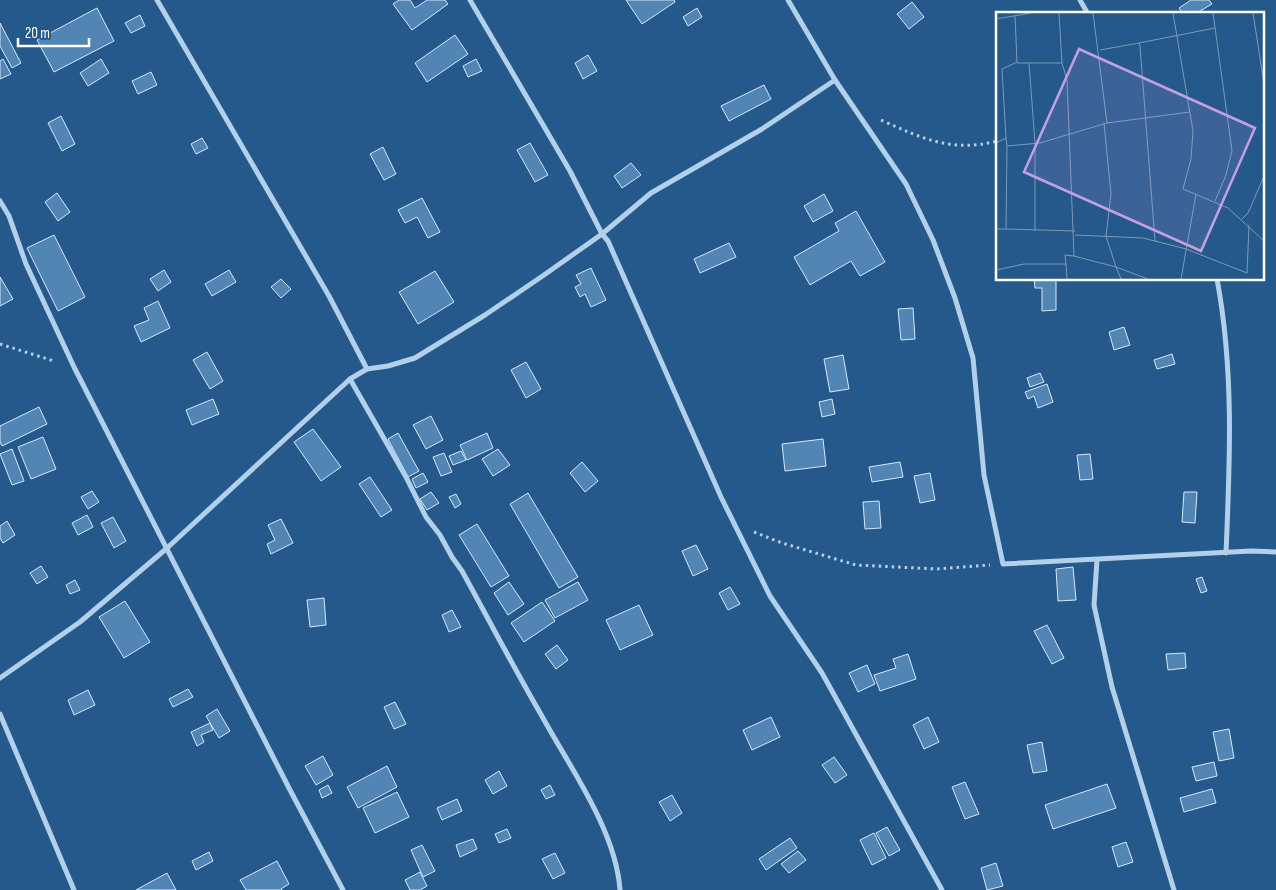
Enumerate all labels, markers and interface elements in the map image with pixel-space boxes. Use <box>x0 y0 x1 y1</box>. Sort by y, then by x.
inset map <box>996 12 1264 280</box>
scale bar <box>18 15 89 47</box>
text: 20 m <box>25 24 50 43</box>

